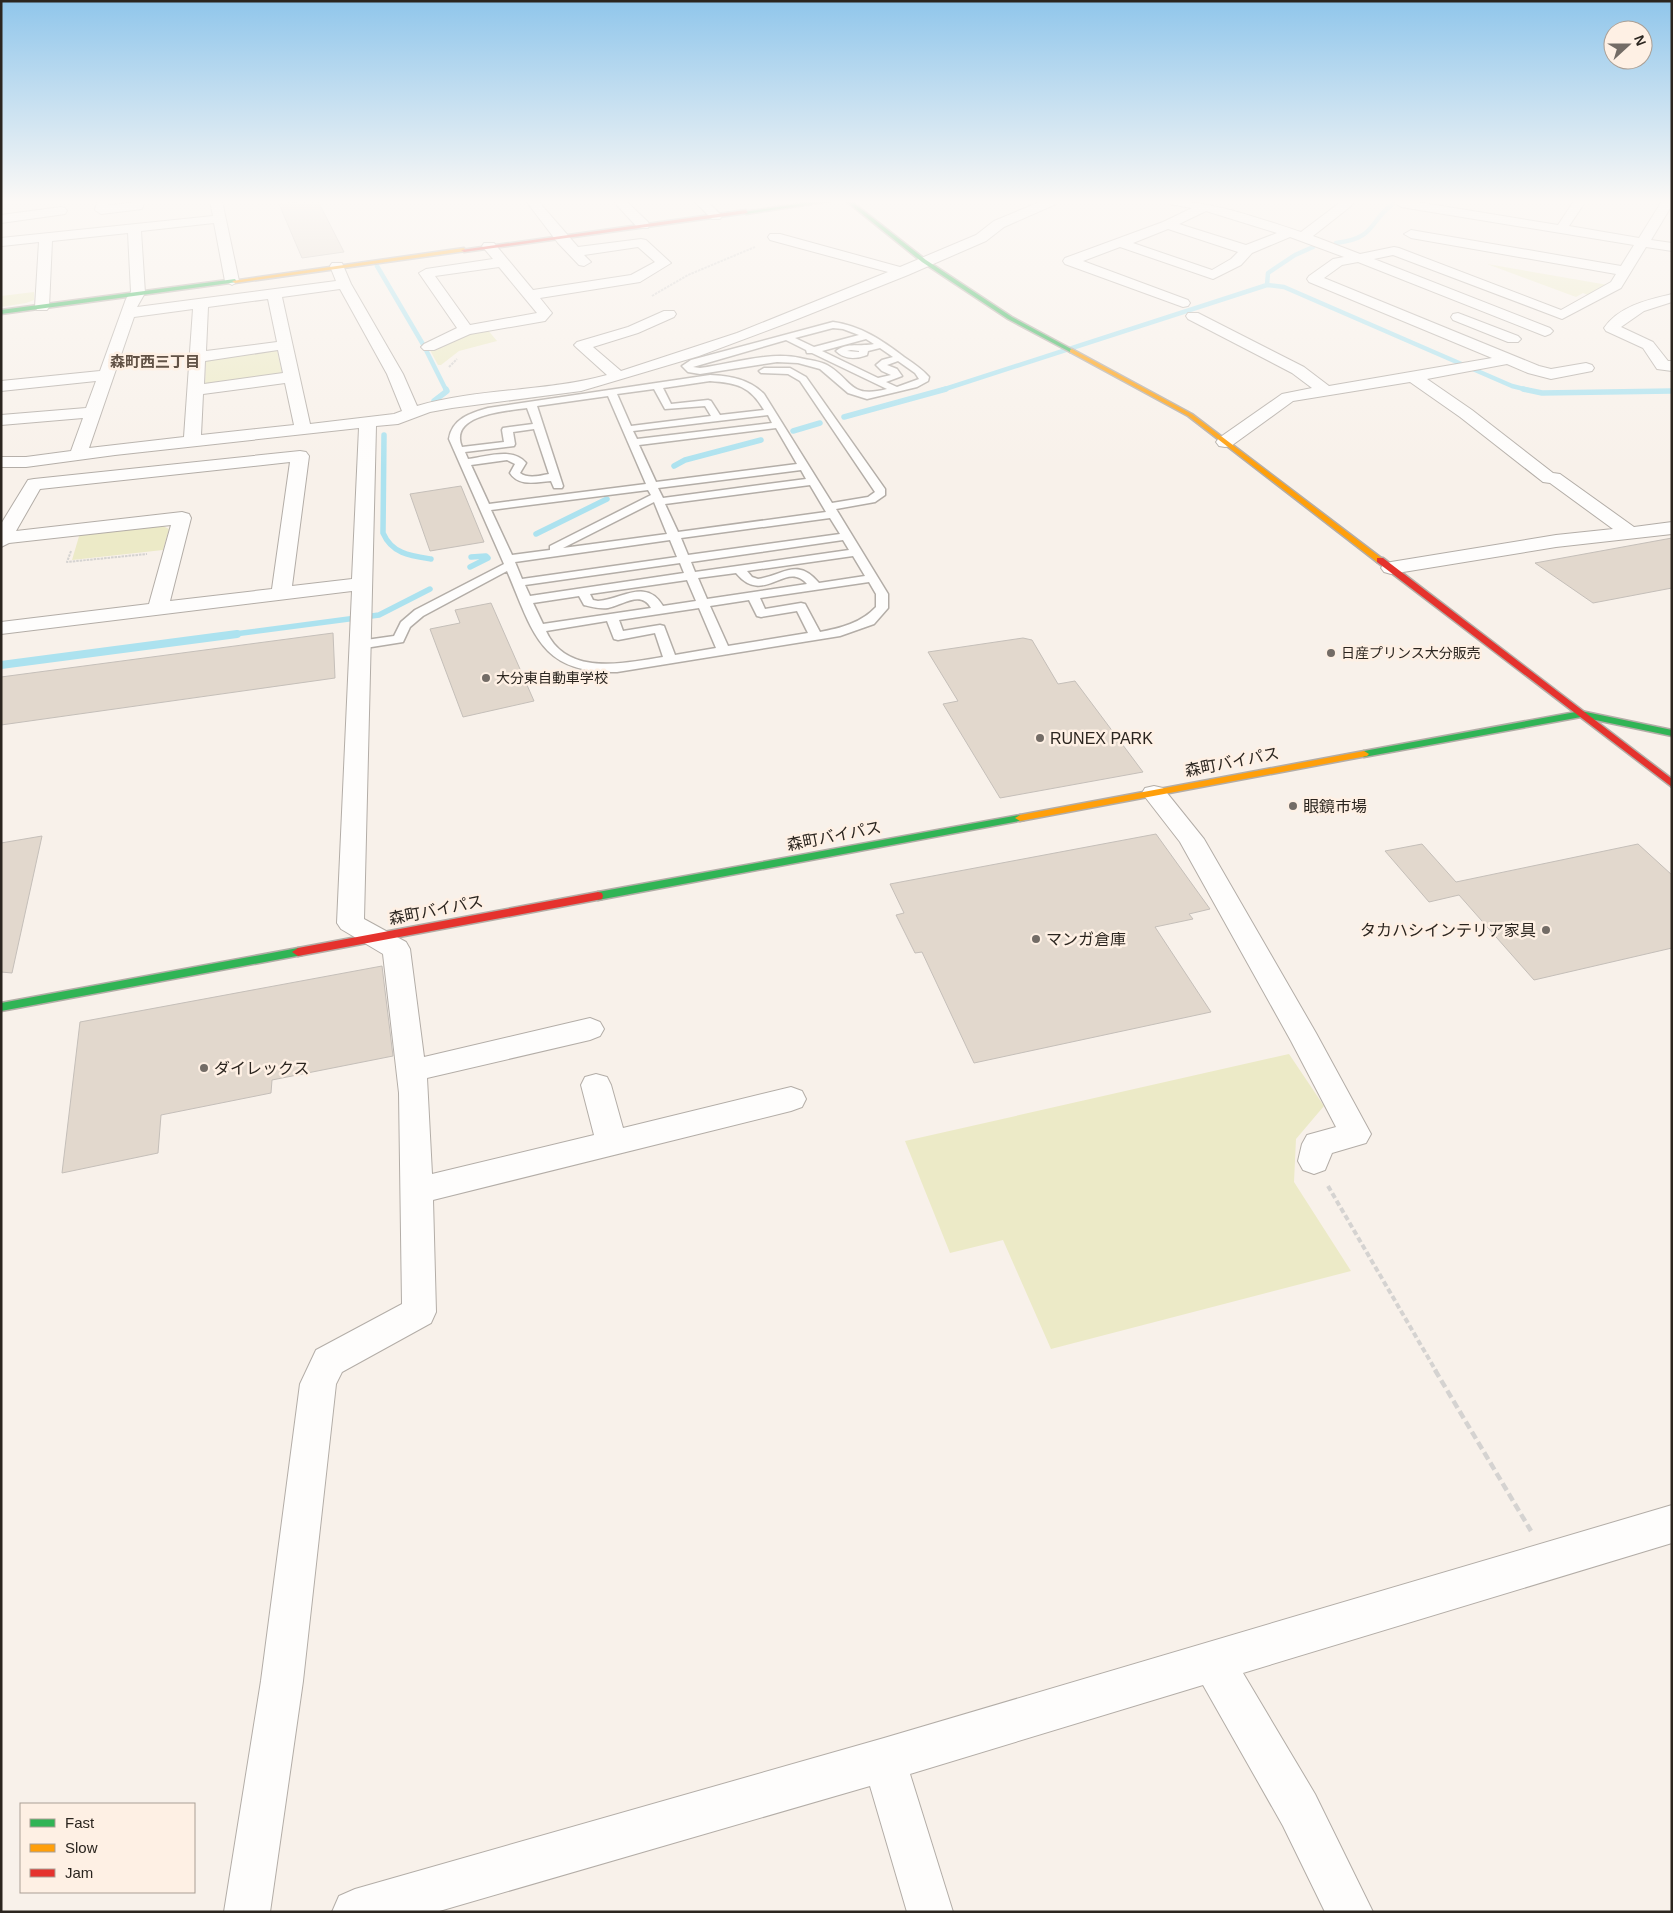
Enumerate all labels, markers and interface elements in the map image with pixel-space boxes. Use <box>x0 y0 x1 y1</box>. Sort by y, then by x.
north arrow <box>1603 20 1653 70</box>
text: N <box>1631 33 1649 48</box>
district label: 森町西三丁目 <box>110 353 200 370</box>
place label: 日産プリンス大分販売 <box>1341 645 1481 661</box>
marker: 日産プリンス大分販売 <box>1325 647 1337 659</box>
place label: 大分東自動車学校 <box>496 670 608 686</box>
marker: 大分東自動車学校 <box>480 672 492 684</box>
place label: RUNEX PARK <box>1050 730 1153 747</box>
marker: RUNEX PARK <box>1034 732 1046 744</box>
street label: 森町バイパス <box>1183 745 1281 779</box>
place label: 眼鏡市場 <box>1303 798 1367 815</box>
marker: 眼鏡市場 <box>1287 800 1299 812</box>
street label: 森町バイパス <box>785 819 883 853</box>
street label: 森町バイパス <box>387 893 485 927</box>
place label: タカハシインテリア家具 <box>1360 922 1536 939</box>
marker: タカハシインテリア家具 <box>1540 924 1552 936</box>
place label: マンガ倉庫 <box>1046 931 1126 948</box>
marker: マンガ倉庫 <box>1030 933 1042 945</box>
place label: ダイレックス <box>214 1060 310 1077</box>
marker: ダイレックス <box>198 1062 210 1074</box>
legend <box>20 1803 195 1893</box>
text: Fast <box>65 1814 95 1831</box>
text: Slow <box>65 1839 98 1856</box>
text: Jam <box>65 1864 93 1881</box>

